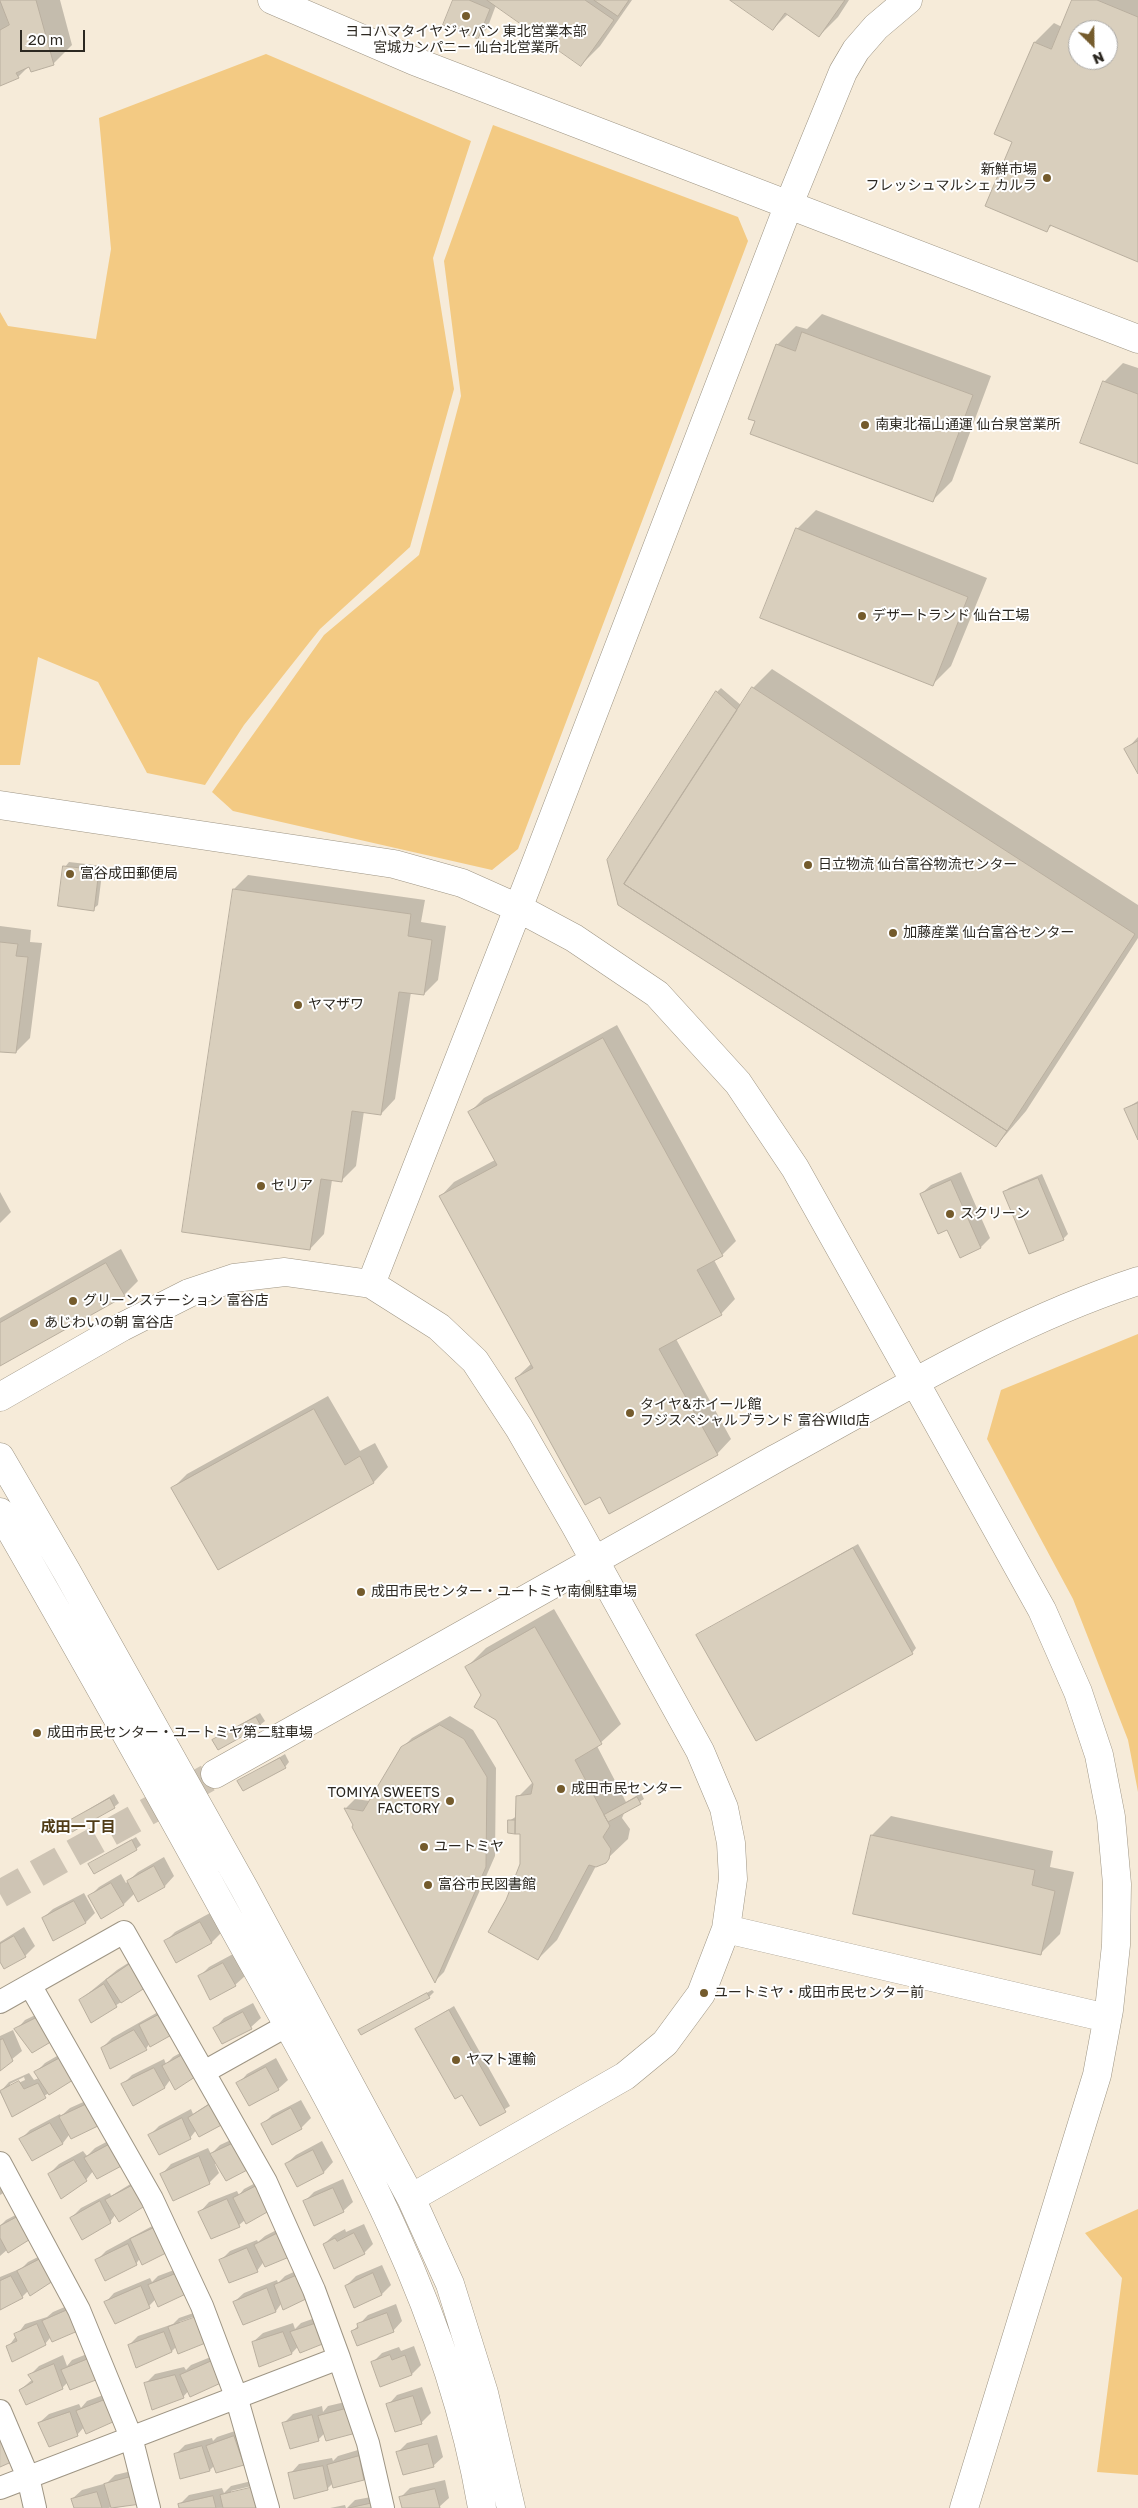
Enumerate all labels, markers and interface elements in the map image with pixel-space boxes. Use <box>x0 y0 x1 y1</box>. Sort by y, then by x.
marker: ヨコハマタイヤジャパン 東北営業本部 宮城カンパニー 仙台北営業所 <box>460 10 472 22</box>
scale bar <box>22 20 88 52</box>
north arrow <box>1068 20 1118 70</box>
place label: ヨコハマタイヤジャパン 東北営業本部 宮城カンパニー 仙台北営業所 <box>345 24 587 56</box>
text: 20 m <box>28 30 63 48</box>
text: N <box>1090 48 1107 68</box>
place label: 新鮮市場 フレッシュマルシェ カルラ <box>866 162 1037 194</box>
marker: 新鮮市場 フレッシュマルシェ カルラ <box>1041 172 1053 184</box>
place label: 南東北福山通運 仙台泉営業所 <box>875 417 1060 433</box>
marker: 南東北福山通運 仙台泉営業所 <box>859 419 871 431</box>
place label: デザートランド 仙台工場 <box>872 608 1029 624</box>
marker: デザートランド 仙台工場 <box>856 610 868 622</box>
place label: 日立物流 仙台富谷物流センター <box>818 857 1017 873</box>
marker: 日立物流 仙台富谷物流センター <box>802 859 814 871</box>
place label: 富谷成田郵便局 <box>80 866 178 882</box>
marker: 富谷成田郵便局 <box>64 868 76 880</box>
place label: 加藤産業 仙台富谷センター <box>903 925 1074 941</box>
marker: 加藤産業 仙台富谷センター <box>887 927 899 939</box>
place label: ヤマザワ <box>308 997 364 1013</box>
marker: ヤマザワ <box>292 999 304 1011</box>
place label: セリア <box>271 1178 313 1194</box>
marker: セリア <box>255 1180 267 1192</box>
place label: スクリーン <box>960 1206 1030 1222</box>
marker: スクリーン <box>944 1208 956 1220</box>
place label: グリーンステーション 富谷店 <box>83 1293 268 1309</box>
marker: グリーンステーション 富谷店 <box>67 1295 79 1307</box>
place label: あじわいの朝 富谷店 <box>44 1315 173 1331</box>
marker: あじわいの朝 富谷店 <box>28 1317 40 1329</box>
place label: タイヤ&ホイール館 フジスペシャルブランド 富谷Wild店 <box>640 1397 870 1430</box>
marker: タイヤ&ホイール館 フジスペシャルブランド 富谷Wild店 <box>624 1407 636 1419</box>
place label: 成田市民センター・ユートミヤ南側駐車場 <box>371 1584 637 1600</box>
marker: 成田市民センター・ユートミヤ南側駐車場 <box>355 1586 367 1598</box>
place label: 成田市民センター・ユートミヤ第二駐車場 <box>47 1725 313 1741</box>
marker: 成田市民センター・ユートミヤ第二駐車場 <box>31 1727 43 1739</box>
place label: 成田市民センター <box>571 1781 683 1797</box>
marker: 成田市民センター <box>555 1783 567 1795</box>
place label: TOMIYA SWEETS FACTORY <box>327 1785 440 1818</box>
marker: TOMIYA SWEETS FACTORY <box>444 1795 456 1807</box>
district label: 成田一丁目 <box>41 1818 115 1836</box>
place label: ユートミヤ <box>434 1839 504 1855</box>
marker: ユートミヤ <box>418 1841 430 1853</box>
place label: 富谷市民図書館 <box>438 1877 536 1893</box>
marker: 富谷市民図書館 <box>422 1879 434 1891</box>
place label: ユートミヤ・成田市民センター前 <box>714 1985 924 2001</box>
marker: ユートミヤ・成田市民センター前 <box>698 1987 710 1999</box>
place label: ヤマト運輸 <box>466 2052 536 2068</box>
marker: ヤマト運輸 <box>450 2054 462 2066</box>

